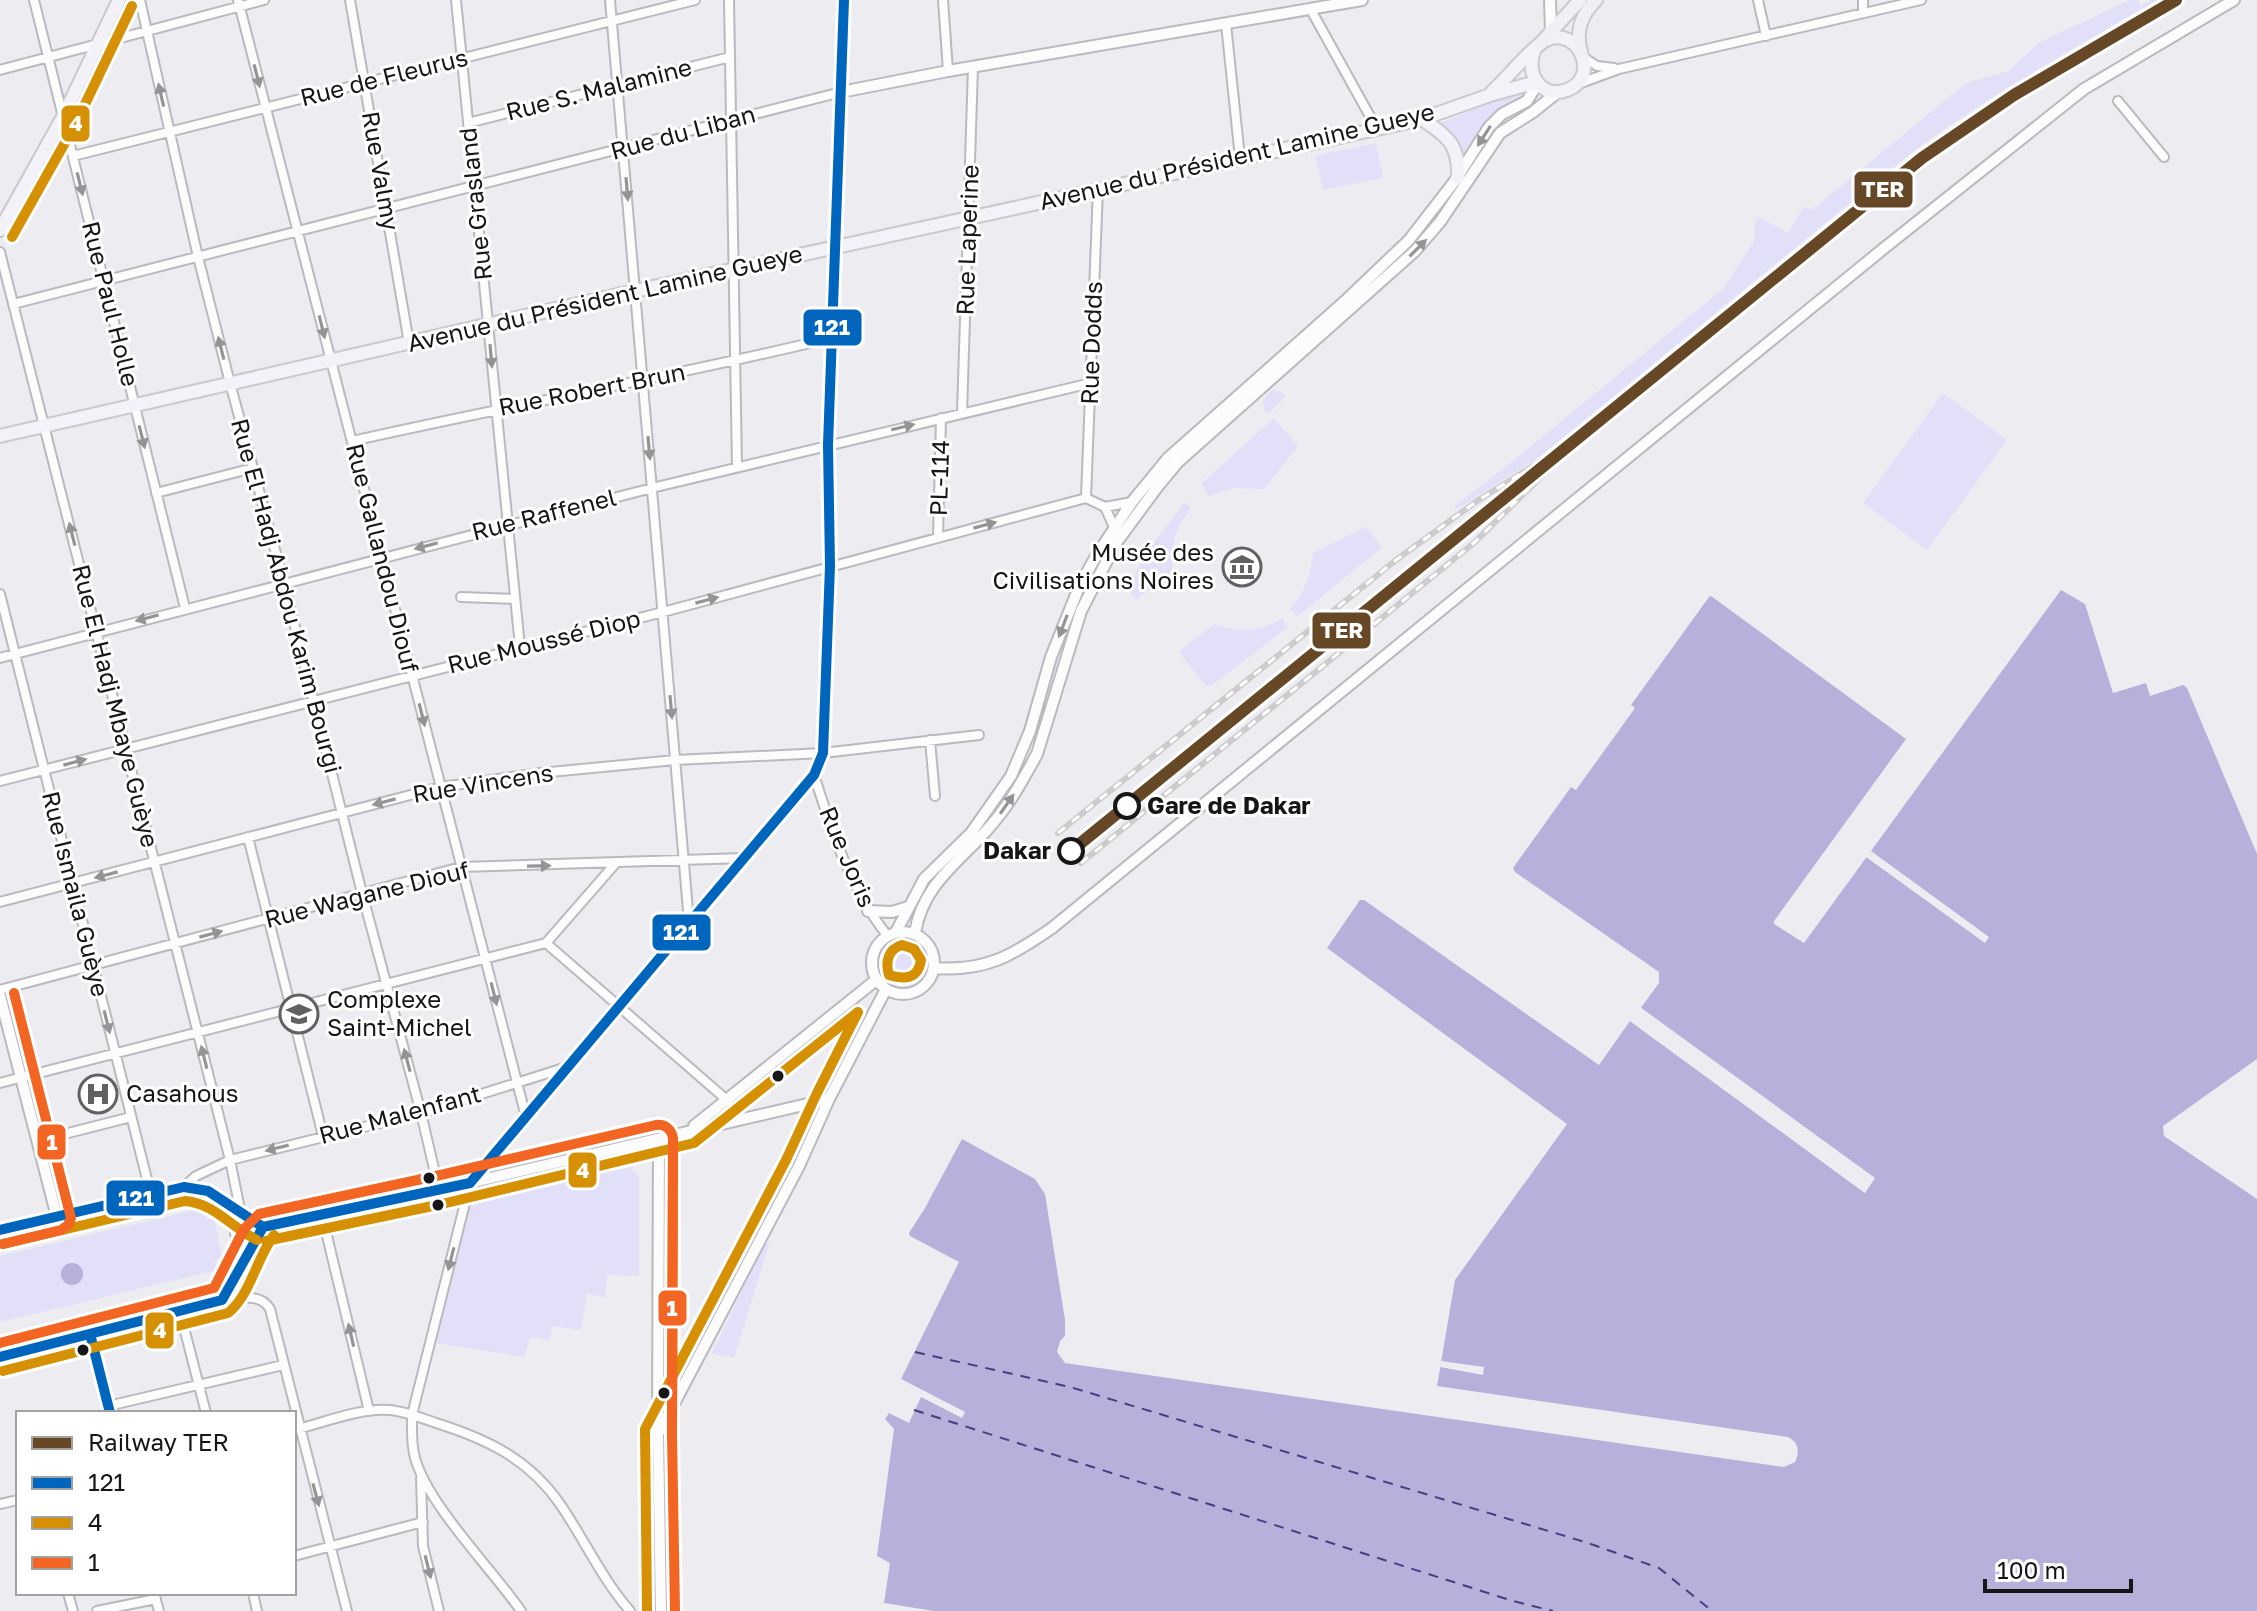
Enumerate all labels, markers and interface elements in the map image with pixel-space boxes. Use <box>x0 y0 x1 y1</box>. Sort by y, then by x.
street label: Rue de Fleurus <box>297 42 470 111</box>
street label: Rue S. Malamine <box>503 51 695 126</box>
one-way arrow <box>252 63 264 88</box>
one-way arrow <box>154 83 167 108</box>
street label: Avenue du Président Lamine Gueye <box>1036 96 1437 215</box>
street label: Rue du Liban <box>607 98 758 165</box>
line badge: 4 <box>60 104 91 143</box>
text: 4 <box>69 109 83 136</box>
street label: Rue Valmy <box>357 109 406 233</box>
one-way arrow <box>1477 125 1491 147</box>
street label: Rue Grasland <box>452 126 497 282</box>
street label: Rue Laperine <box>949 164 984 316</box>
line badge: TER <box>1853 170 1914 209</box>
one-way arrow <box>74 172 87 197</box>
text: TER <box>1861 175 1905 202</box>
one-way arrow <box>620 177 633 202</box>
street label: Rue Paul Holle <box>77 218 146 389</box>
street label: Avenue du Président Lamine Gueye <box>404 238 805 357</box>
one-way arrow <box>1408 239 1427 258</box>
street label: Rue Dodds <box>1074 281 1107 405</box>
line badge: 121 <box>802 308 863 347</box>
text: 121 <box>814 313 850 340</box>
one-way arrow <box>317 315 329 340</box>
one-way arrow <box>214 336 226 361</box>
one-way arrow <box>484 344 497 369</box>
street label: Rue Robert Brun <box>496 356 688 421</box>
street label: Rue El Hadj Abdou Karim Bourgi <box>226 415 349 776</box>
one-way arrow <box>891 420 916 433</box>
one-way arrow <box>137 424 149 449</box>
one-way arrow <box>643 436 656 461</box>
street label: PL-114 <box>923 439 954 517</box>
street label: Rue Gallandou Diouf <box>341 440 426 675</box>
street label: Rue Raffenel <box>468 482 619 545</box>
one-way arrow <box>974 518 998 531</box>
one-way arrow <box>65 521 77 546</box>
place label: Musée des Civilisations Noires <box>992 537 1214 594</box>
one-way arrow <box>413 540 438 552</box>
museum icon: Musée des Civilisations Noires <box>1221 546 1263 588</box>
street label: Rue El Hadj Mbaye Guèye <box>67 561 166 850</box>
one-way arrow <box>696 593 720 606</box>
street label: Rue Moussé Diop <box>444 603 643 679</box>
line badge: TER <box>1311 611 1372 650</box>
one-way arrow <box>135 613 160 625</box>
one-way arrow <box>1057 614 1070 638</box>
text: TER <box>1320 616 1364 643</box>
one-way arrow <box>665 695 678 720</box>
one-way arrow <box>417 702 429 727</box>
one-way arrow <box>63 755 88 767</box>
street label: Rue Vincens <box>410 757 555 808</box>
street label: Rue Ismaila Guèye <box>37 788 116 999</box>
place label: Gare de Dakar <box>1147 790 1311 819</box>
marker: Gare de Dakar <box>1114 793 1140 819</box>
one-way arrow <box>999 794 1014 815</box>
one-way arrow <box>372 796 397 808</box>
street label: Rue Joris <box>814 802 883 911</box>
place label: Dakar <box>983 835 1051 864</box>
marker: Dakar <box>1058 838 1084 864</box>
street label: Rue Wagane Diouf <box>261 854 472 933</box>
one-way arrow <box>527 859 552 872</box>
one-way arrow <box>93 869 118 881</box>
line badge: 121 <box>651 913 712 952</box>
text: 121 <box>663 918 699 945</box>
one-way arrow <box>198 927 223 939</box>
one-way arrow <box>488 981 500 1006</box>
place label: Complexe Saint-Michel <box>327 984 472 1041</box>
school or university icon: Complexe Saint-Michel <box>278 993 320 1035</box>
one-way arrow <box>102 1010 114 1035</box>
one-way arrow <box>198 1045 210 1070</box>
one-way arrow <box>400 1048 413 1072</box>
unlabelled marker <box>770 1068 786 1084</box>
hospital icon: Casahous <box>77 1073 119 1115</box>
place label: Casahous <box>126 1078 239 1107</box>
street label: Rue Malenfant <box>315 1078 484 1149</box>
line badge: 1 <box>36 1123 67 1161</box>
text: 1 <box>46 1128 58 1155</box>
one-way arrow <box>265 1142 290 1155</box>
line badge: 4 <box>567 1151 598 1189</box>
text: 4 <box>576 1156 590 1183</box>
unlabelled marker <box>421 1170 437 1186</box>
line badge: 121 <box>105 1179 166 1217</box>
text: 121 <box>118 1184 154 1211</box>
unlabelled marker <box>430 1197 446 1213</box>
one-way arrow <box>444 1247 456 1272</box>
line badge: 1 <box>657 1289 688 1327</box>
text: 1 <box>666 1294 678 1321</box>
line badge: 4 <box>144 1311 175 1350</box>
text: 4 <box>153 1316 167 1343</box>
one-way arrow <box>344 1323 357 1348</box>
unlabelled marker <box>75 1342 91 1358</box>
unlabelled marker <box>656 1385 672 1401</box>
legend <box>16 1411 296 1595</box>
text: Railway TER <box>88 1427 229 1456</box>
text: 121 <box>88 1467 125 1496</box>
one-way arrow <box>311 1482 323 1507</box>
text: 4 <box>88 1507 103 1536</box>
scale bar <box>1985 1543 2131 1593</box>
text: 1 <box>88 1547 100 1576</box>
one-way arrow <box>423 1555 435 1580</box>
text: 100 m <box>1997 1555 2066 1584</box>

